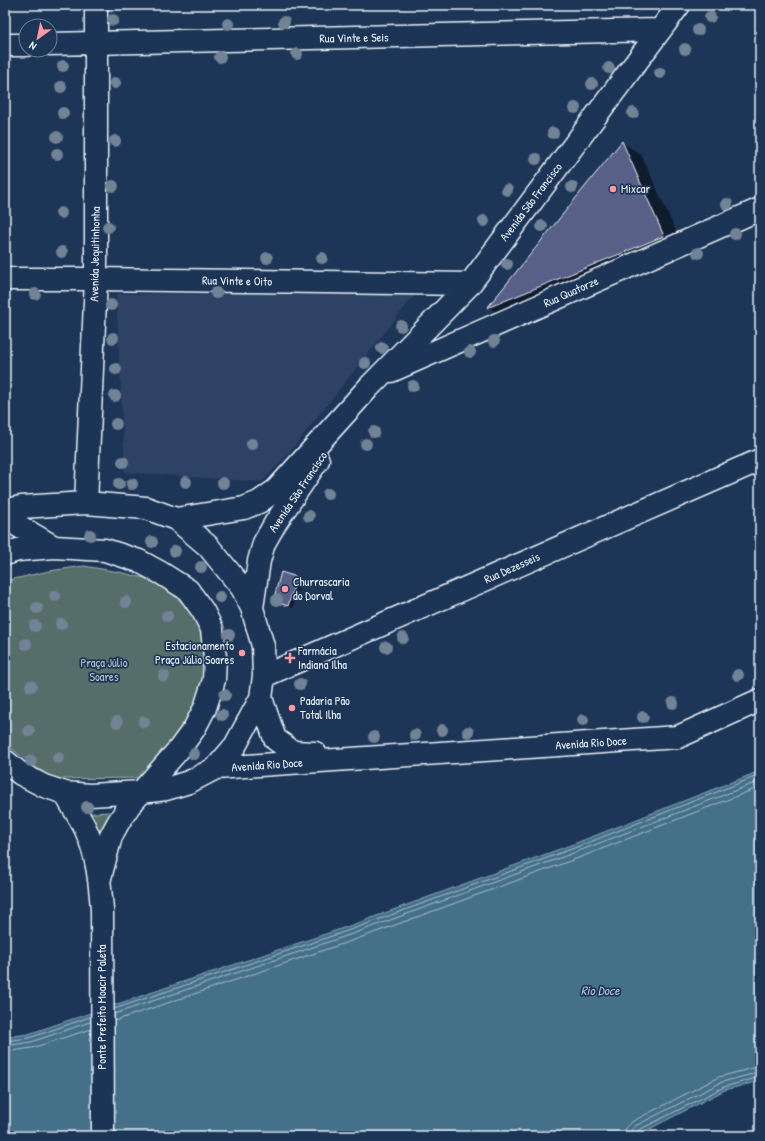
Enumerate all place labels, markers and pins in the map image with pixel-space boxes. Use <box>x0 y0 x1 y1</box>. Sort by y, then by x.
place label: Mixcar <box>621 180 651 197</box>
marker: Mixcar <box>608 184 618 194</box>
place label: Churrascaria do Dorval <box>293 573 350 604</box>
marker: Churrascaria do Dorval <box>280 584 290 594</box>
place label: Estacionamento Praça Júlio Soares <box>155 637 234 668</box>
place label: Farmácia Indiana Ilha <box>297 642 347 673</box>
marker: Estacionamento Praça Júlio Soares <box>237 648 247 658</box>
marker: Farmácia Indiana Ilha <box>285 653 295 663</box>
place label: Padaria Pão Total Ilha <box>300 692 350 723</box>
marker: Padaria Pão Total Ilha <box>287 703 297 713</box>

